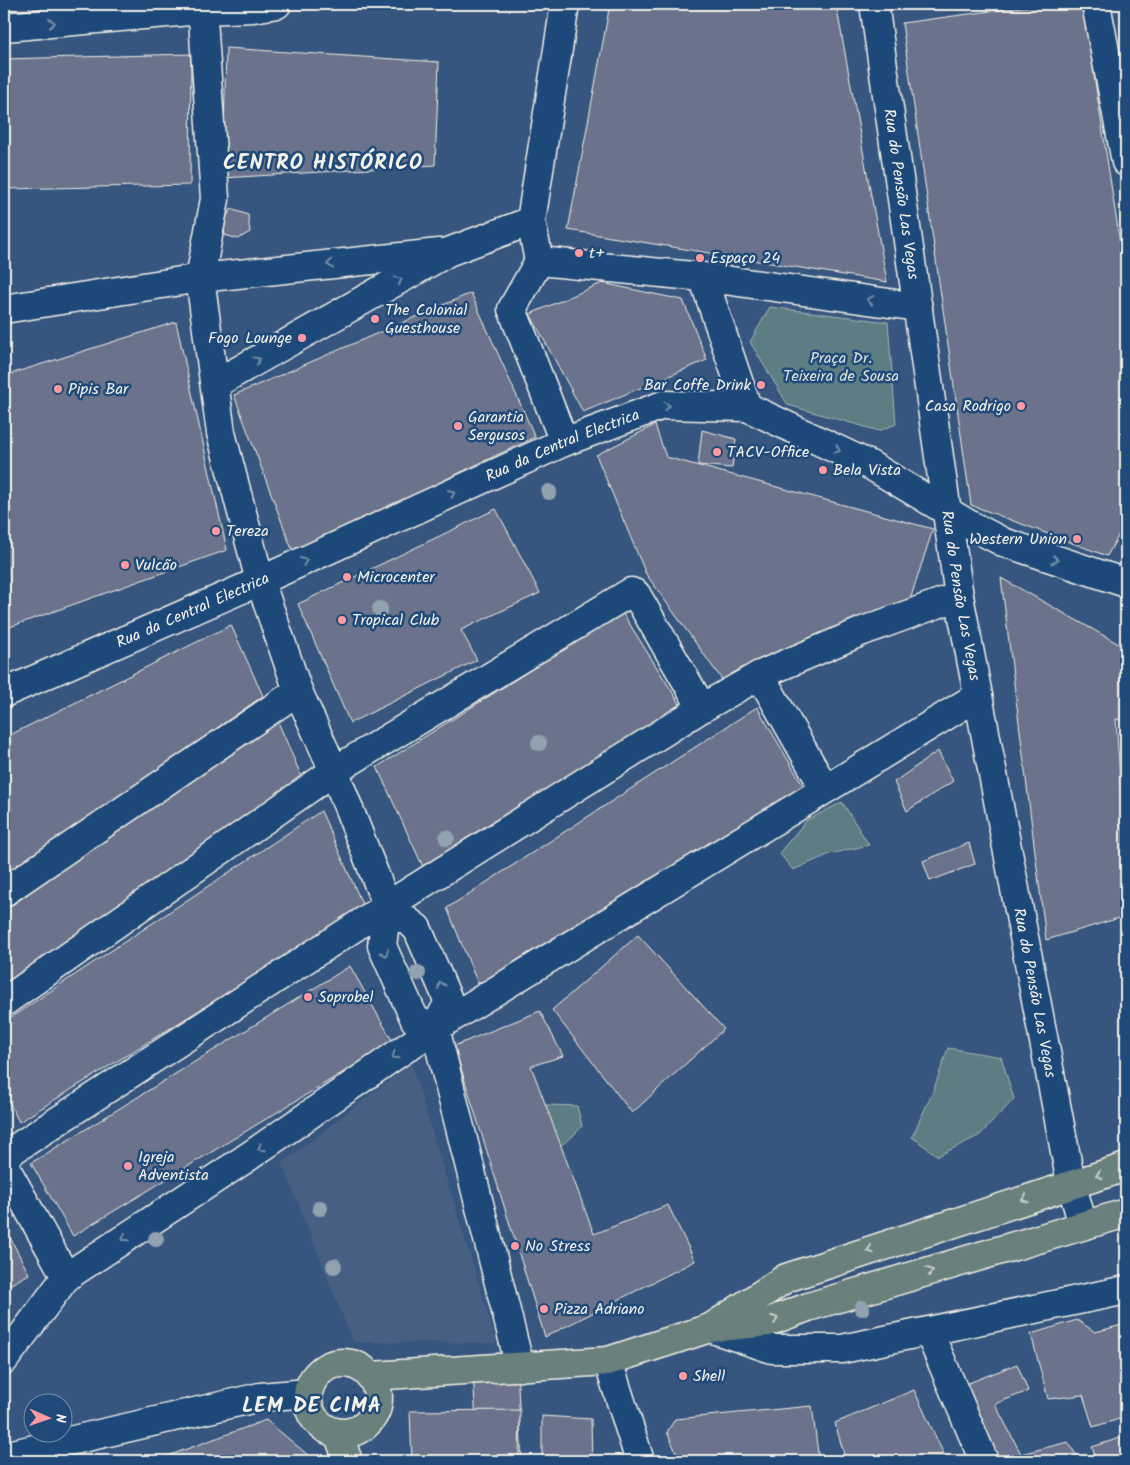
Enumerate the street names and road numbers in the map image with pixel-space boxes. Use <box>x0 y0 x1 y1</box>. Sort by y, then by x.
street label: Rua do Pensão Las Vegas <box>877 107 926 281</box>
street label: Rua da Central Electrica <box>481 402 643 489</box>
street label: Rua do Pensão Las Vegas <box>934 509 987 683</box>
street label: Rua da Central Electrica <box>112 566 274 655</box>
street label: Rua do Pensão Las Vegas <box>1006 906 1063 1080</box>

